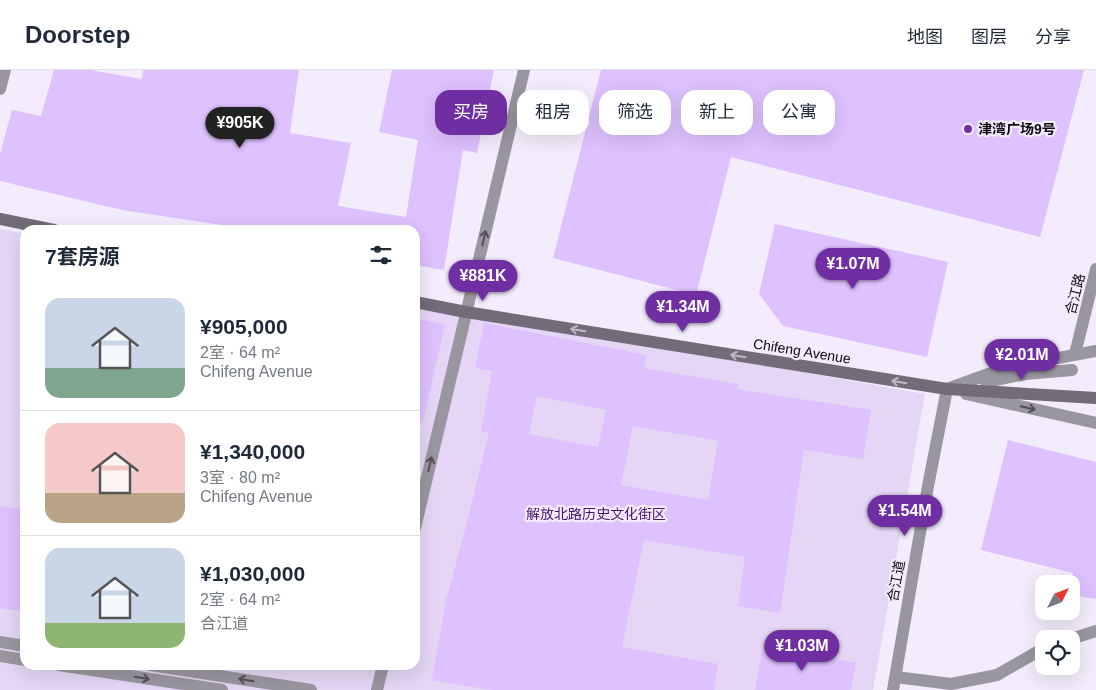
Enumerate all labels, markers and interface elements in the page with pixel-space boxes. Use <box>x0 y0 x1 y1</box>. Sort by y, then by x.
text: Doorstep <box>25 21 130 48</box>
text: 地图 <box>907 27 943 47</box>
text: 图层 <box>971 27 1007 47</box>
text: 分享 <box>1035 27 1071 47</box>
chip: 买房 <box>435 90 507 135</box>
chip: 租房 <box>517 90 589 135</box>
chip: 筛选 <box>599 90 671 135</box>
chip: 新上 <box>681 90 753 135</box>
chip: 公寓 <box>763 90 835 135</box>
pin: ¥905K <box>205 106 275 149</box>
text: ¥905K <box>216 114 264 131</box>
place label: 津湾广场9号 <box>978 121 1056 137</box>
marker: 津湾广场9号 <box>962 123 974 135</box>
one-way arrow <box>480 230 489 246</box>
icon: filters <box>367 241 395 269</box>
text: 7套房源 <box>45 245 120 268</box>
pin: ¥1.07M <box>812 248 894 290</box>
text: ¥1.07M <box>826 255 880 272</box>
pin: ¥881K <box>448 260 518 302</box>
text: ¥881K <box>459 267 507 284</box>
street label: 合江路 <box>1062 272 1088 316</box>
pin: ¥1.34M <box>642 290 724 333</box>
text: ¥1.34M <box>656 298 710 315</box>
text: ¥905,000 <box>200 315 288 338</box>
icon: home <box>85 318 145 378</box>
one-way arrow <box>570 325 586 335</box>
street label: Chifeng Avenue <box>752 335 852 367</box>
pin: ¥2.01M <box>981 338 1063 381</box>
text: 2室 · 64 m² <box>200 344 280 361</box>
text: ¥2.01M <box>995 346 1049 363</box>
one-way arrow <box>731 350 747 360</box>
text: Chifeng Avenue <box>200 363 313 380</box>
one-way arrow <box>891 376 907 386</box>
one-way arrow <box>1020 404 1036 413</box>
text: ¥1,340,000 <box>200 440 305 463</box>
icon: home <box>85 443 145 503</box>
one-way arrow <box>426 456 435 472</box>
text: 3室 · 80 m² <box>200 469 280 486</box>
text: Chifeng Avenue <box>200 488 313 505</box>
pin: ¥1.54M <box>864 494 946 537</box>
text: ¥1.54M <box>878 502 932 519</box>
park label: 解放北路历史文化街区 <box>526 506 666 522</box>
street label: 合江道 <box>884 559 908 603</box>
text: ¥1,030,000 <box>200 562 305 585</box>
icon: home <box>85 568 145 628</box>
north arrow <box>1035 575 1080 620</box>
map controls <box>1035 575 1080 675</box>
text: 2室 · 64 m² <box>200 591 280 608</box>
text: 合江道 <box>200 615 248 632</box>
pin: ¥1.03M <box>761 630 843 672</box>
button: locate <box>1035 630 1080 675</box>
text: ¥1.03M <box>775 637 829 654</box>
one-way arrow <box>134 673 150 683</box>
one-way arrow <box>238 675 254 685</box>

